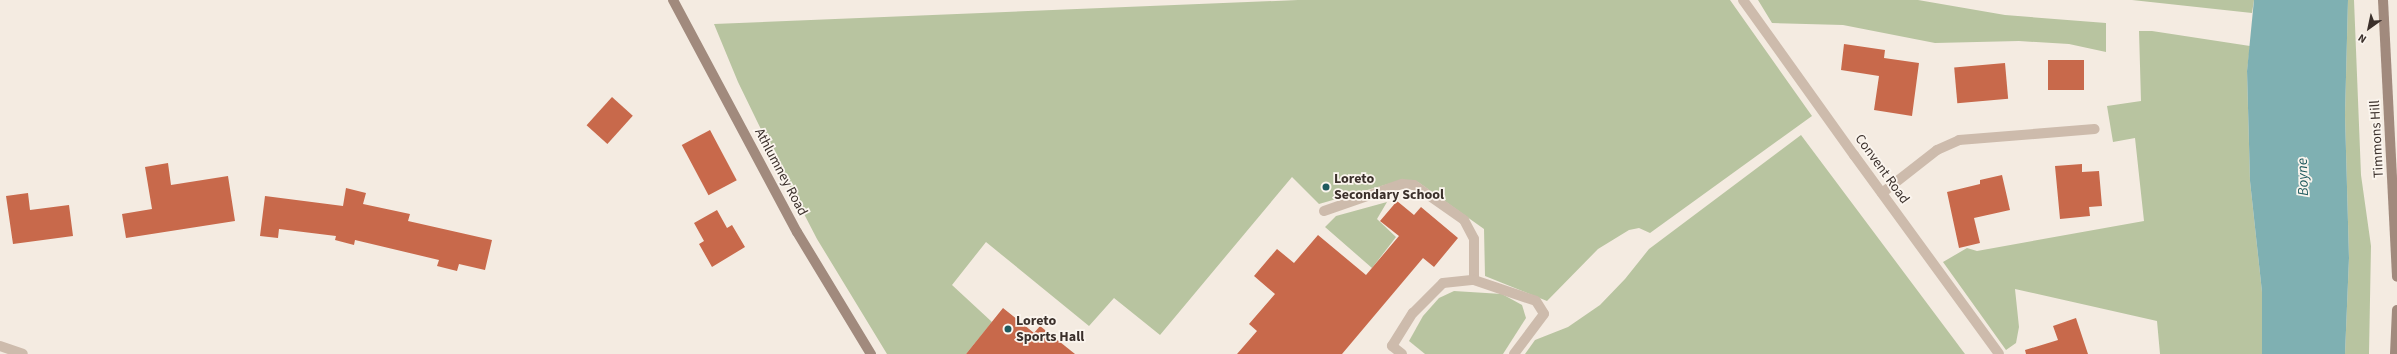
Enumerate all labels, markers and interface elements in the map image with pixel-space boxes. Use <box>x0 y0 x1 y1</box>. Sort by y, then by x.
north arrow <box>2349 8 2389 48</box>
text: N <box>2355 30 2369 47</box>
street label: Timmons Hill <box>2367 100 2387 178</box>
street label: Athlumney Road <box>751 125 811 219</box>
street label: Convent Road <box>1851 131 1913 207</box>
water label: Boyne <box>2293 158 2313 196</box>
place label: Loreto Secondary School <box>1334 171 1444 204</box>
marker: Loreto Secondary School <box>1321 182 1331 192</box>
place label: Loreto Sports Hall <box>1016 313 1084 346</box>
marker: Loreto Sports Hall <box>1003 324 1013 334</box>

